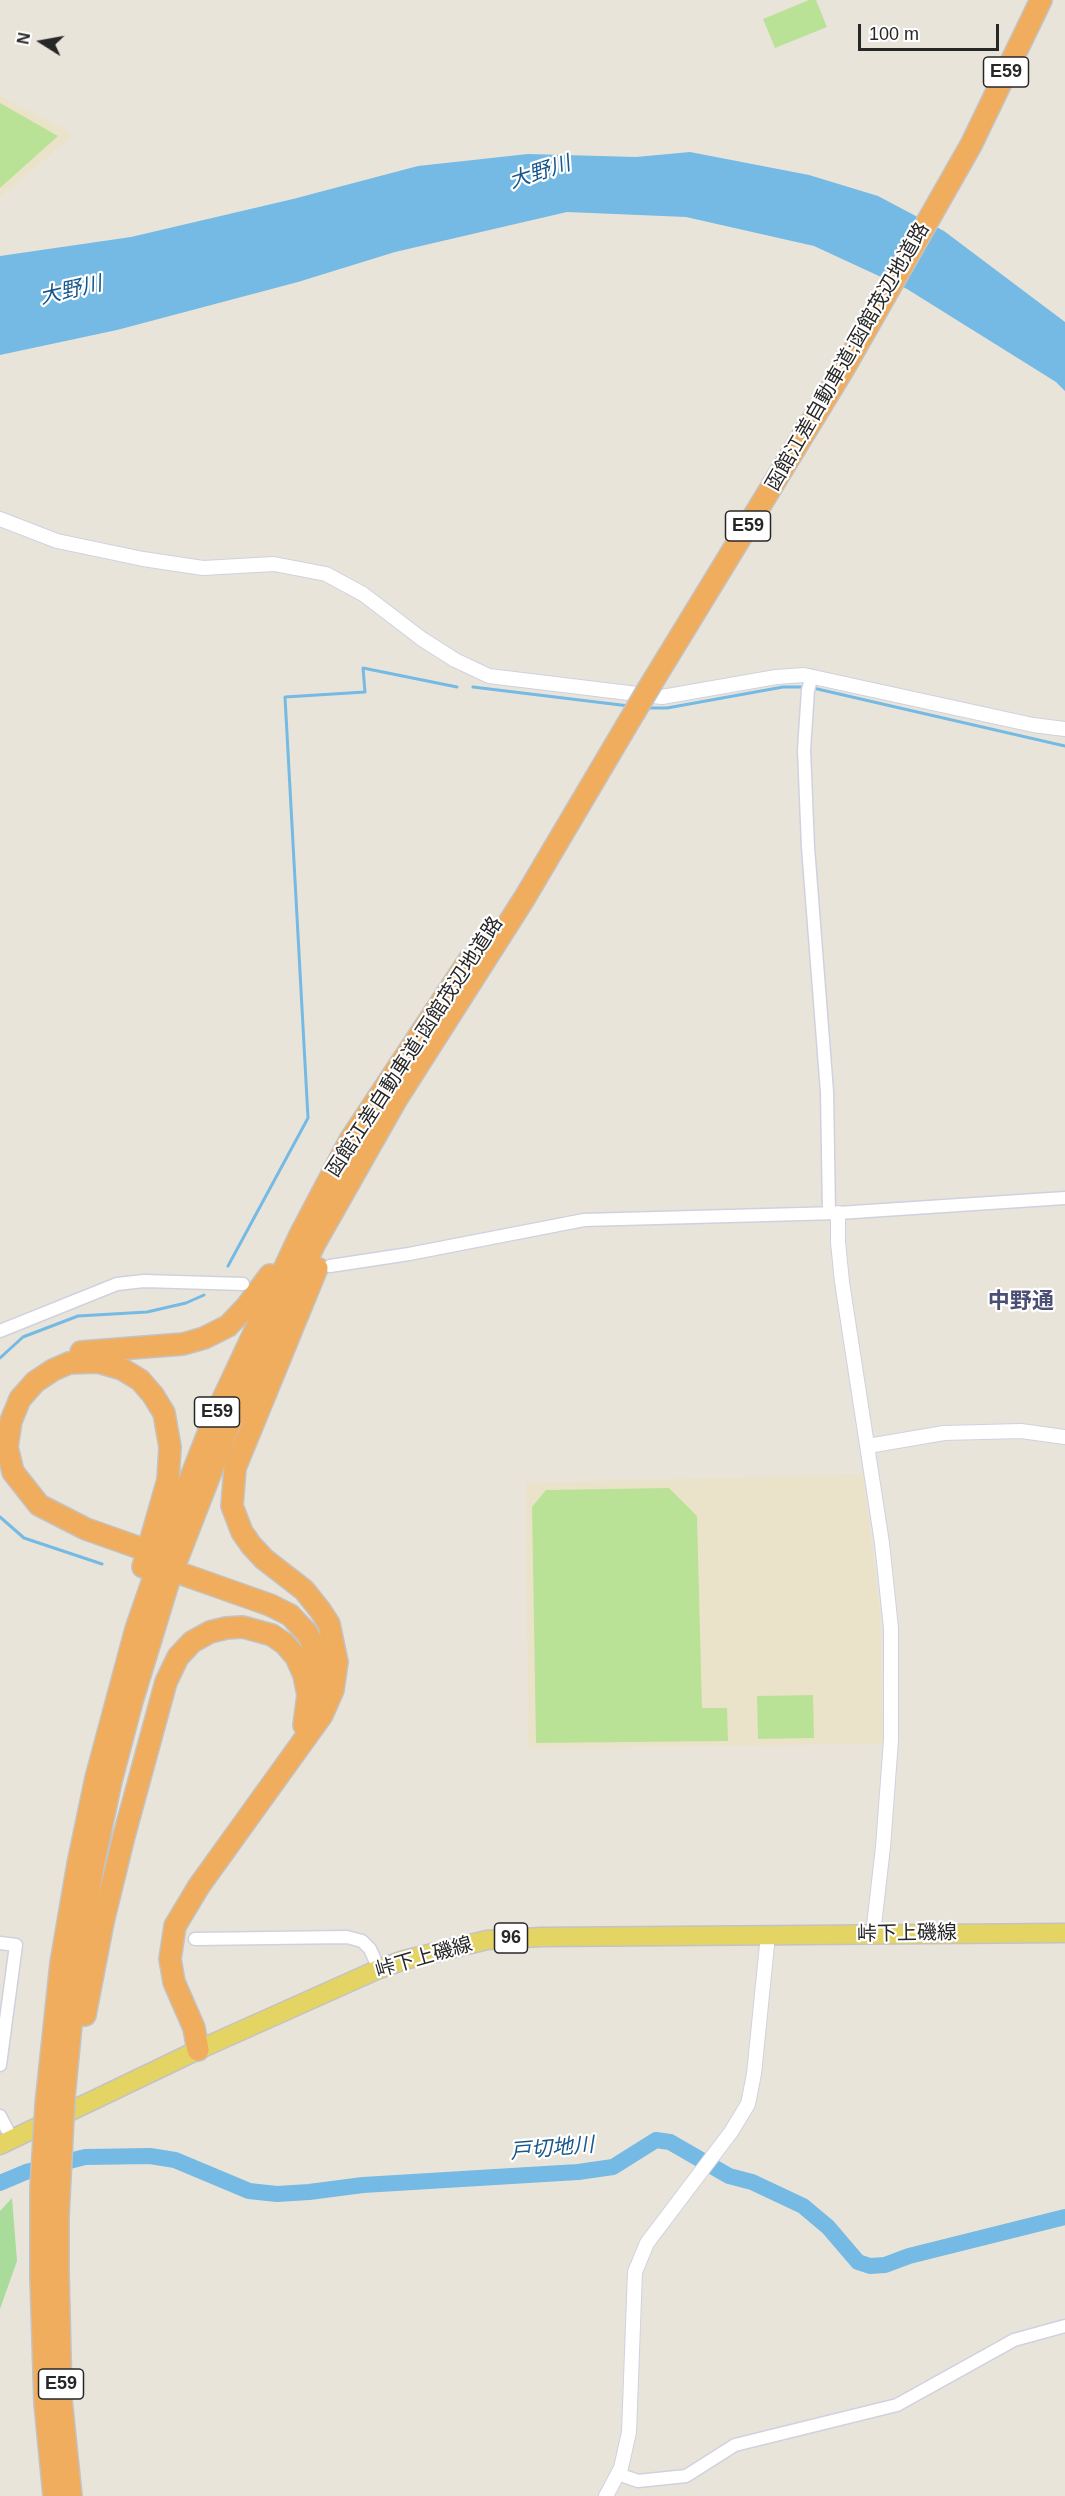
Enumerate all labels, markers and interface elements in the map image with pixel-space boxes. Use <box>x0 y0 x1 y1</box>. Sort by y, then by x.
north arrow <box>12 12 72 72</box>
scale bar <box>861 12 1002 50</box>
text: 100 m <box>869 24 919 44</box>
text: N <box>14 31 33 46</box>
road number: E59 <box>984 57 1028 87</box>
water label: 大野川 <box>506 151 574 195</box>
street label: 函館江差自動車道;函館茂辺地道路 <box>761 219 935 495</box>
water label: 大野川 <box>37 272 105 310</box>
road number: E59 <box>726 511 771 541</box>
street label: 函館江差自動車道;函館茂辺地道路 <box>322 912 508 1182</box>
district label: 中野通 <box>988 1289 1054 1315</box>
road number: E59 <box>194 1397 240 1427</box>
street label: 峠下上磯線 <box>857 1921 957 1947</box>
road number: 96 <box>494 1923 528 1953</box>
street label: 峠下上磯線 <box>373 1933 475 1983</box>
water label: 戸切地川 <box>509 2133 595 2165</box>
road number: E59 <box>38 2369 84 2399</box>

